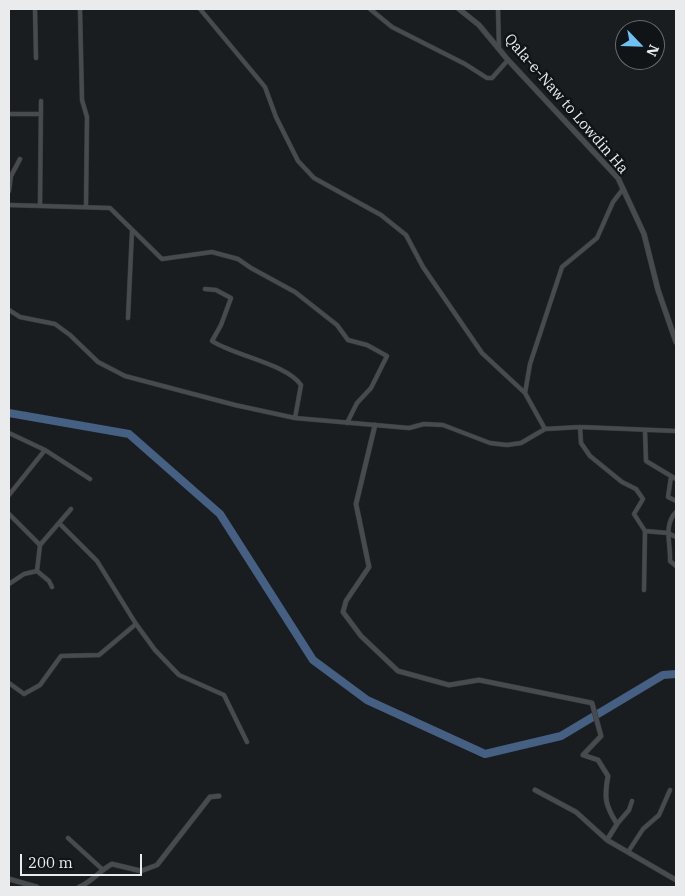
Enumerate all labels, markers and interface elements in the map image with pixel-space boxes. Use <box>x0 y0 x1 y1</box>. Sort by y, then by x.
north arrow <box>615 20 665 70</box>
street label: Qala-e-Naw to Lowdin Ha <box>500 30 632 178</box>
text: N <box>642 42 663 59</box>
scale bar <box>22 844 145 876</box>
text: 200 m <box>28 853 73 872</box>

